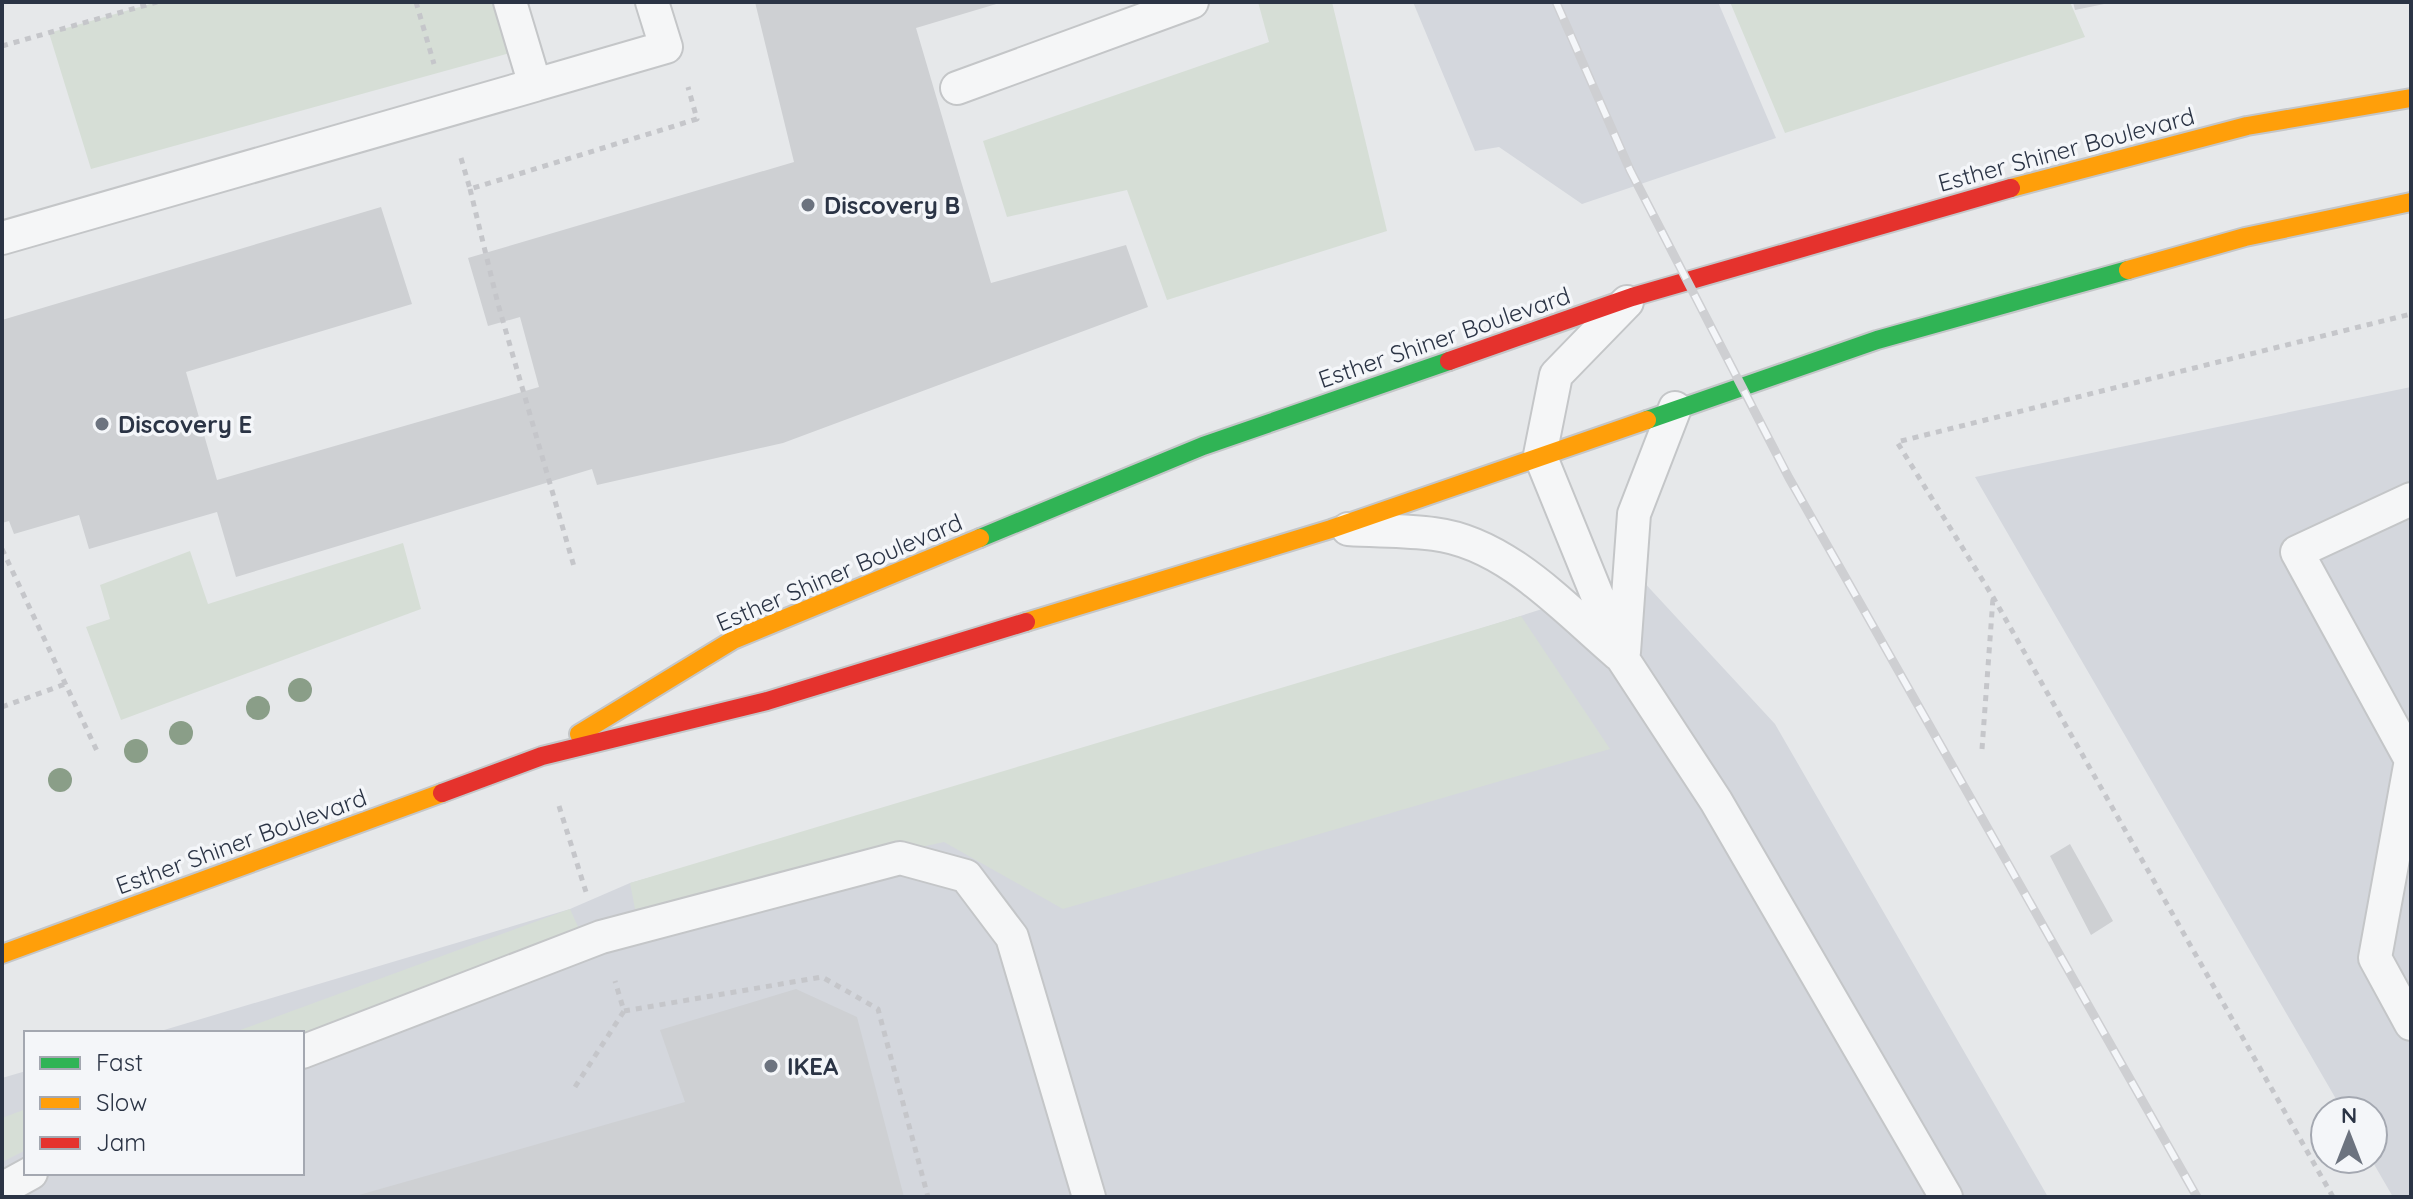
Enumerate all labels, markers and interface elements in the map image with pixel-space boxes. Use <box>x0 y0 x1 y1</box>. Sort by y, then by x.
street label: Esther Shiner Boulevard <box>1934 100 2198 198</box>
place label: Discovery B <box>824 190 960 220</box>
marker: Discovery B <box>799 196 817 214</box>
street label: Esther Shiner Boulevard <box>1314 280 1574 394</box>
place label: Discovery E <box>118 409 252 439</box>
marker: Discovery E <box>93 415 111 433</box>
street label: Esther Shiner Boulevard <box>711 507 967 637</box>
street label: Esther Shiner Boulevard <box>112 782 370 900</box>
legend <box>24 1031 304 1175</box>
text: Fast <box>96 1047 143 1077</box>
place label: IKEA <box>787 1051 839 1081</box>
marker: IKEA <box>762 1057 780 1075</box>
text: Slow <box>96 1087 147 1117</box>
north arrow <box>2309 1095 2389 1175</box>
text: N <box>2341 1101 2357 1129</box>
text: Jam <box>96 1127 146 1157</box>

